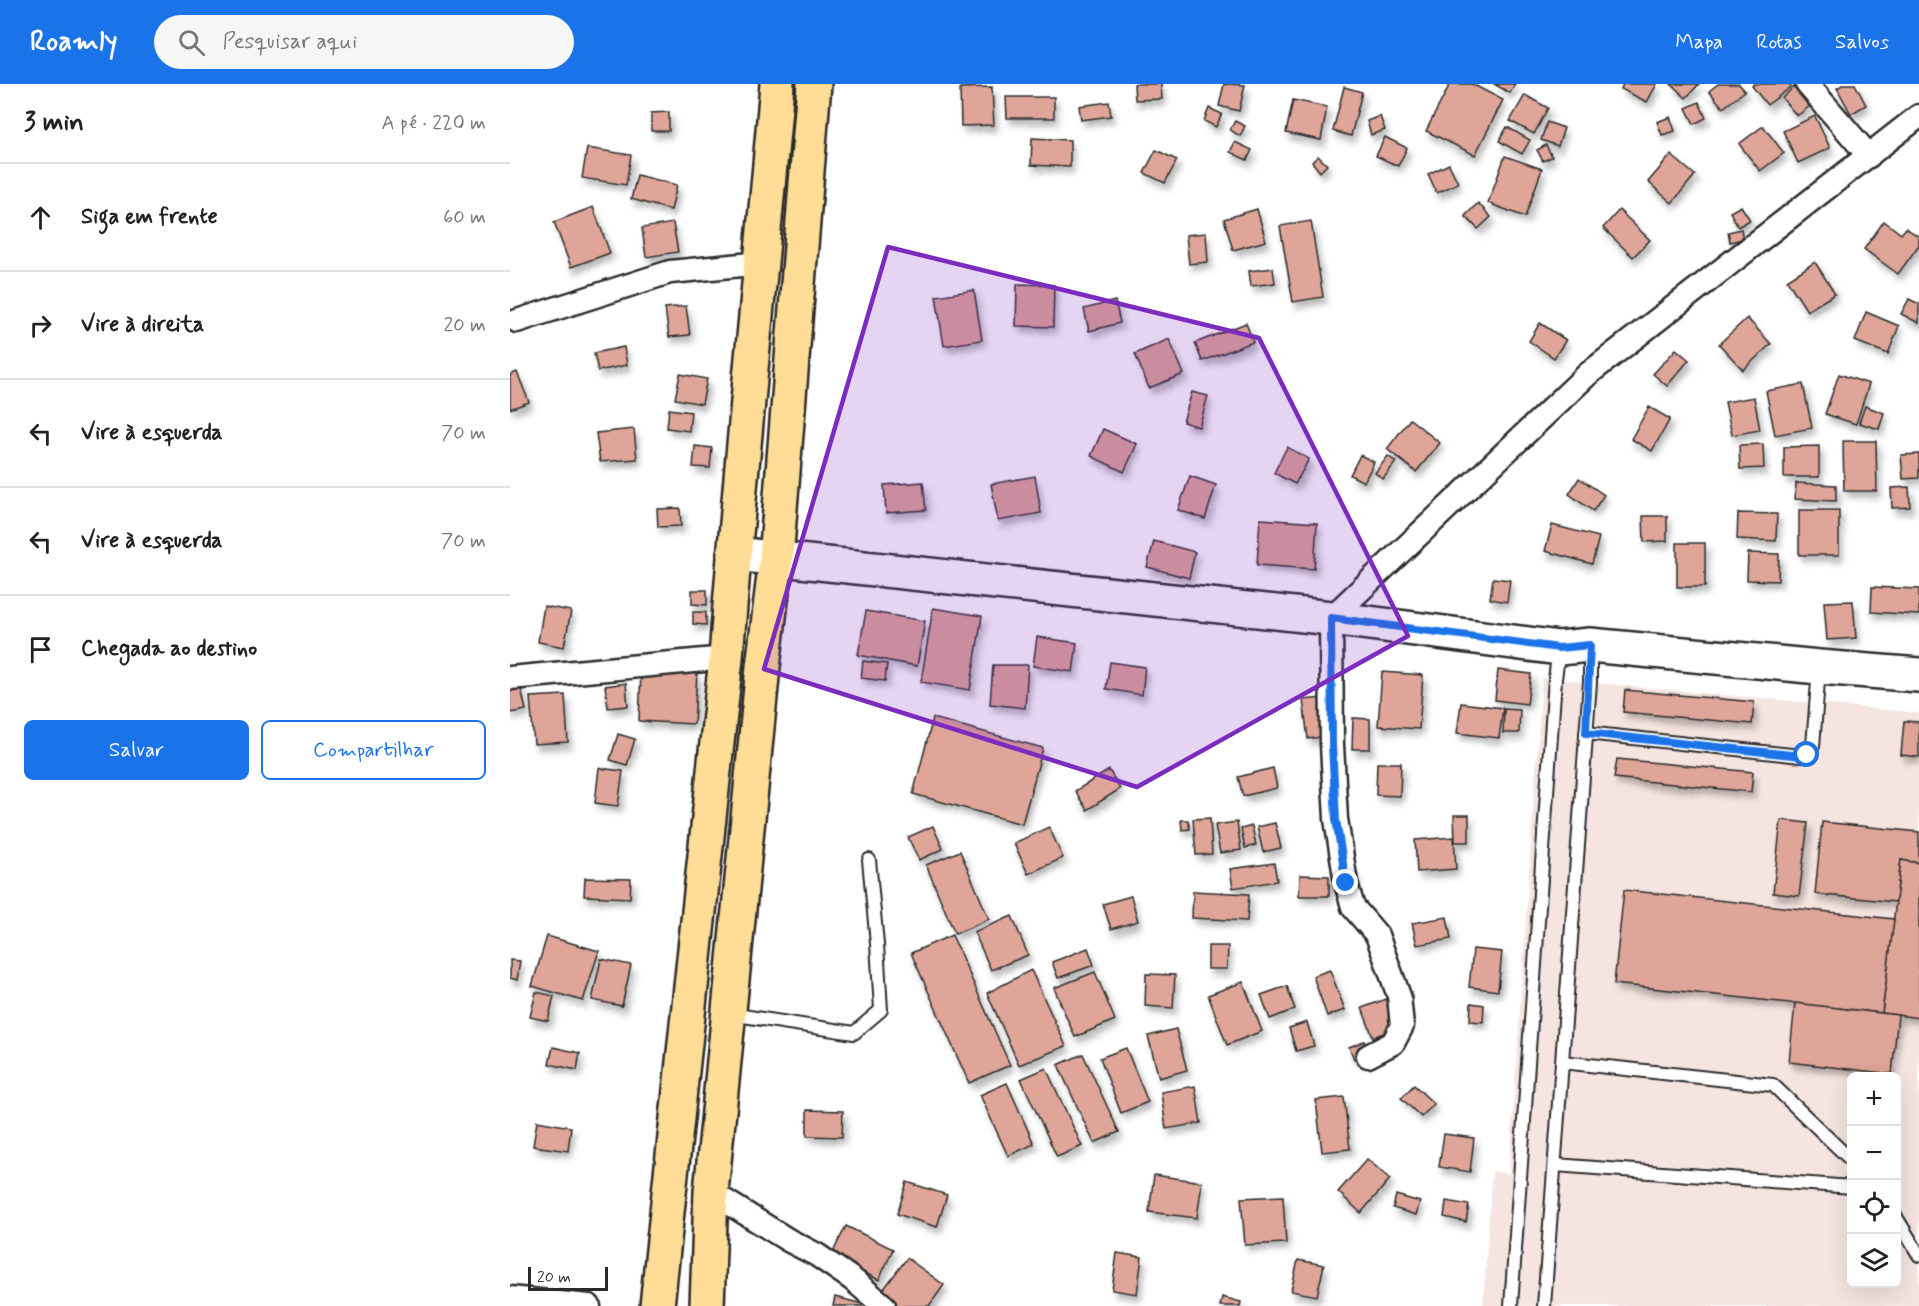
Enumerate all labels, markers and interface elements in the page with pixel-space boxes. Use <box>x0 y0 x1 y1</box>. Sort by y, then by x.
search box <box>154 15 574 69</box>
text: Roamly <box>30 24 118 61</box>
icon: search <box>175 26 208 59</box>
text: Pesquisar aqui <box>223 28 357 56</box>
text: Mapa <box>1675 28 1723 56</box>
text: Rotas <box>1756 28 1802 56</box>
text: Salvos <box>1835 28 1889 56</box>
text: 3 min <box>24 106 84 140</box>
text: A pé · 220 m <box>381 110 486 137</box>
icon: ahead <box>24 201 57 234</box>
text: Siga em frente <box>81 203 218 231</box>
text: 60 m <box>443 204 486 231</box>
icon: right <box>24 309 57 342</box>
text: Vire à direita <box>81 311 204 339</box>
text: 20 m <box>443 312 486 339</box>
icon: left <box>24 417 57 450</box>
text: Vire à esquerda <box>81 419 222 447</box>
text: 70 m <box>441 420 486 447</box>
icon: left <box>24 525 57 558</box>
text: Vire à esquerda <box>81 527 222 555</box>
text: 70 m <box>441 528 486 555</box>
icon: arrive <box>24 633 57 666</box>
text: Chegada ao destino <box>81 635 257 663</box>
button: Salvar <box>24 720 249 780</box>
button: Compartilhar <box>261 720 486 780</box>
route start <box>1793 741 1819 767</box>
route end <box>1332 869 1358 895</box>
map controls <box>1847 1072 1901 1288</box>
button: + <box>1847 1072 1901 1126</box>
button: − <box>1847 1126 1901 1180</box>
button: locate <box>1847 1180 1901 1234</box>
button: layers <box>1847 1234 1901 1288</box>
scale bar <box>528 1264 608 1292</box>
text: 20 m <box>537 1267 571 1288</box>

